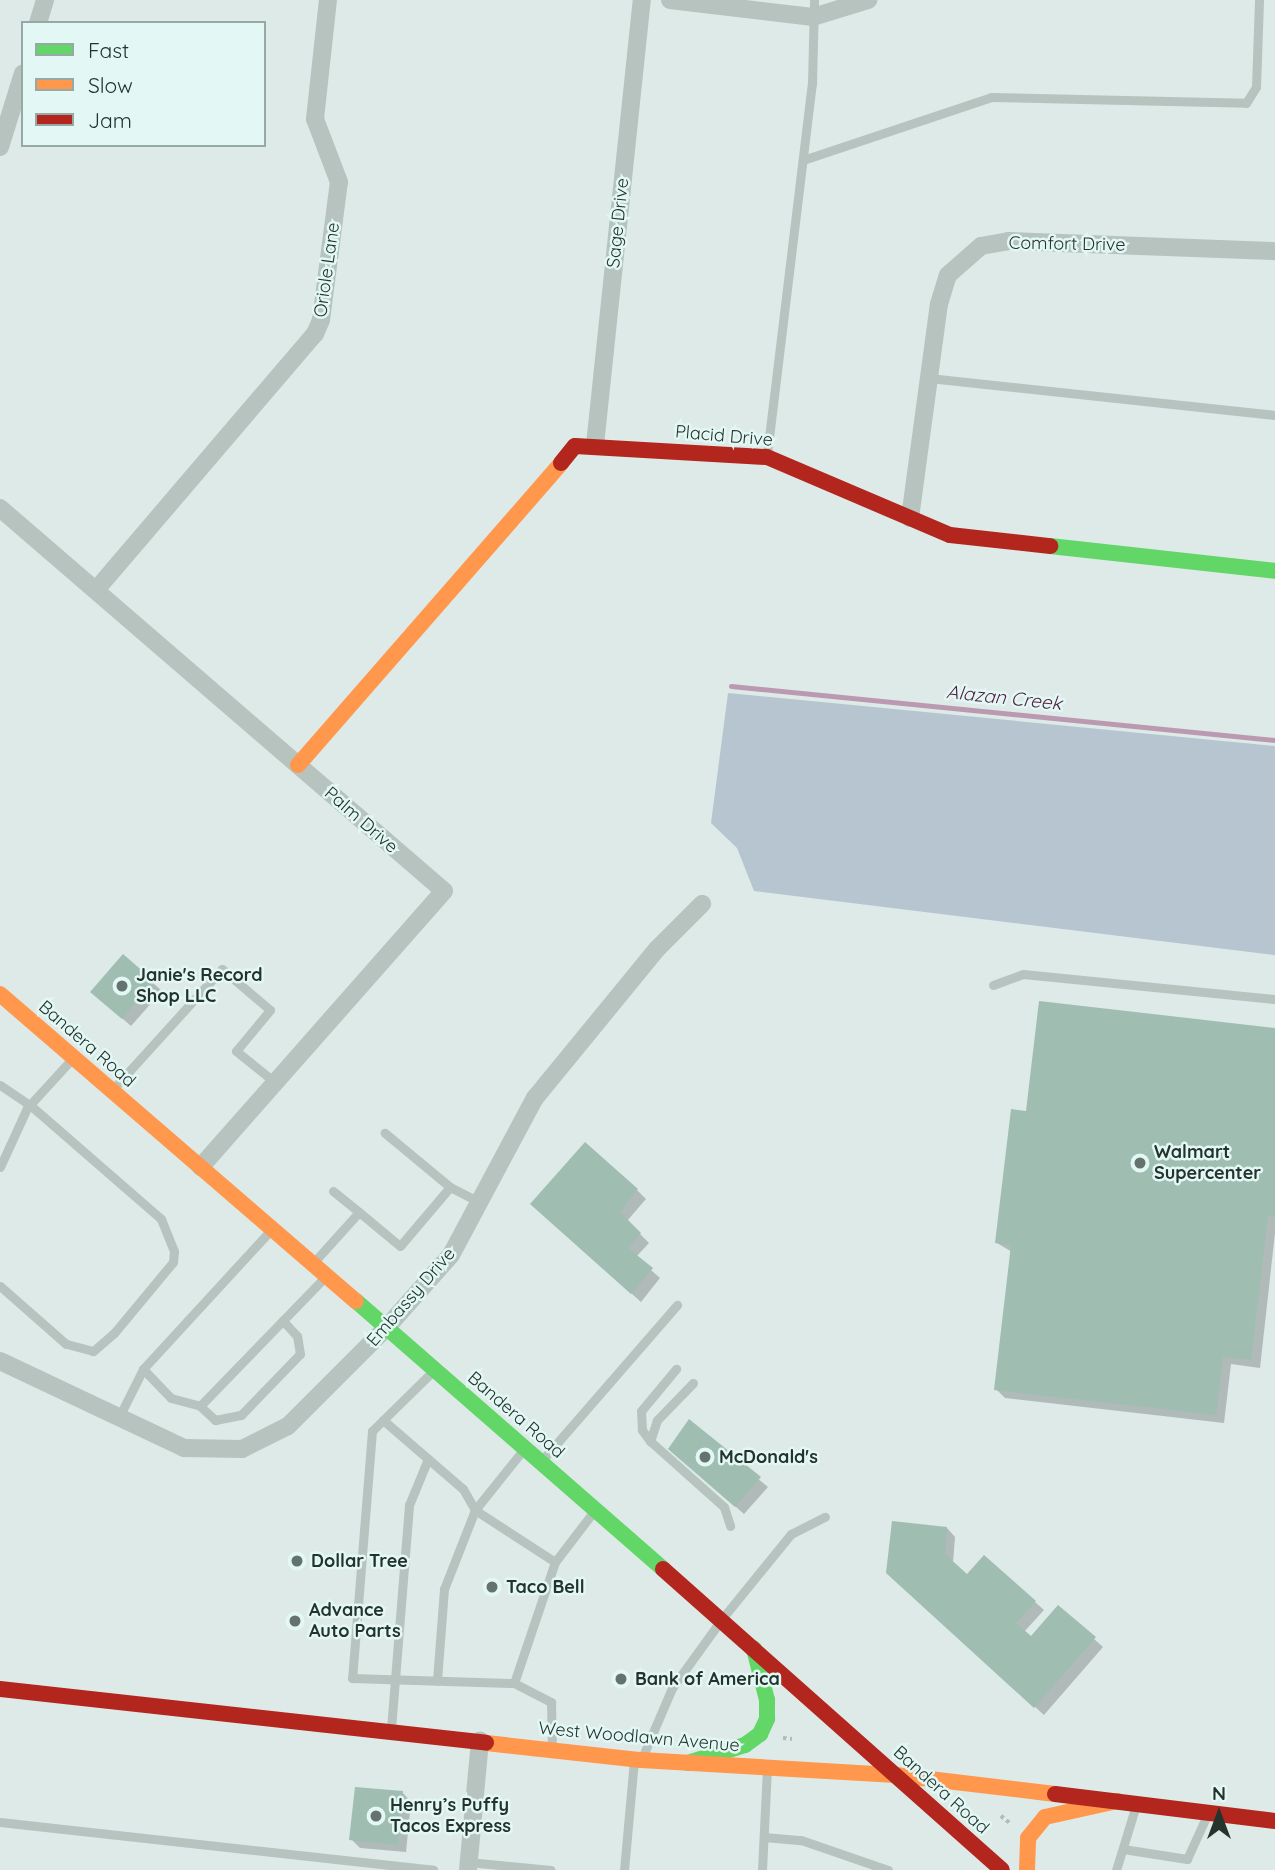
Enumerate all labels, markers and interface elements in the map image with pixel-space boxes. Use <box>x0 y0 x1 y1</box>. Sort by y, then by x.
legend <box>21 21 266 147</box>
text: Fast <box>88 37 129 63</box>
text: Slow <box>88 72 133 98</box>
text: Jam <box>88 107 132 133</box>
street label: Sage Drive <box>603 177 633 269</box>
street label: Oriole Lane <box>310 221 344 319</box>
street label: Comfort Drive <box>1008 232 1126 256</box>
street label: Placid Drive <box>674 421 774 451</box>
water label: Alazan Creek <box>945 681 1063 715</box>
street label: Palm Drive <box>320 782 402 858</box>
place label: Janie's Record Shop LLC <box>136 965 263 1007</box>
marker: Janie's Record Shop LLC <box>114 978 130 994</box>
street label: Bandera Road <box>34 996 140 1092</box>
place label: Walmart Supercenter <box>1154 1142 1261 1184</box>
marker: Walmart Supercenter <box>1132 1155 1148 1171</box>
street label: Embassy Drive <box>362 1243 460 1351</box>
street label: Bandera Road <box>463 1367 569 1463</box>
place label: McDonald's <box>719 1446 818 1468</box>
marker: McDonald's <box>697 1449 713 1465</box>
place label: Dollar Tree <box>311 1550 408 1572</box>
marker: Dollar Tree <box>289 1553 305 1569</box>
place label: Taco Bell <box>506 1576 585 1598</box>
marker: Taco Bell <box>484 1579 500 1595</box>
place label: Advance Auto Parts <box>309 1600 401 1642</box>
marker: Advance Auto Parts <box>287 1613 303 1629</box>
place label: Bank of America <box>635 1668 780 1690</box>
marker: Bank of America <box>613 1671 629 1687</box>
street label: West Woodlawn Avenue <box>538 1717 740 1757</box>
street label: Bandera Road <box>889 1741 993 1839</box>
north arrow <box>1184 1779 1254 1849</box>
text: N <box>1212 1781 1226 1805</box>
place label: Henry’s Puffy Tacos Express <box>390 1795 511 1838</box>
marker: Henry’s Puffy Tacos Express <box>368 1808 384 1824</box>

